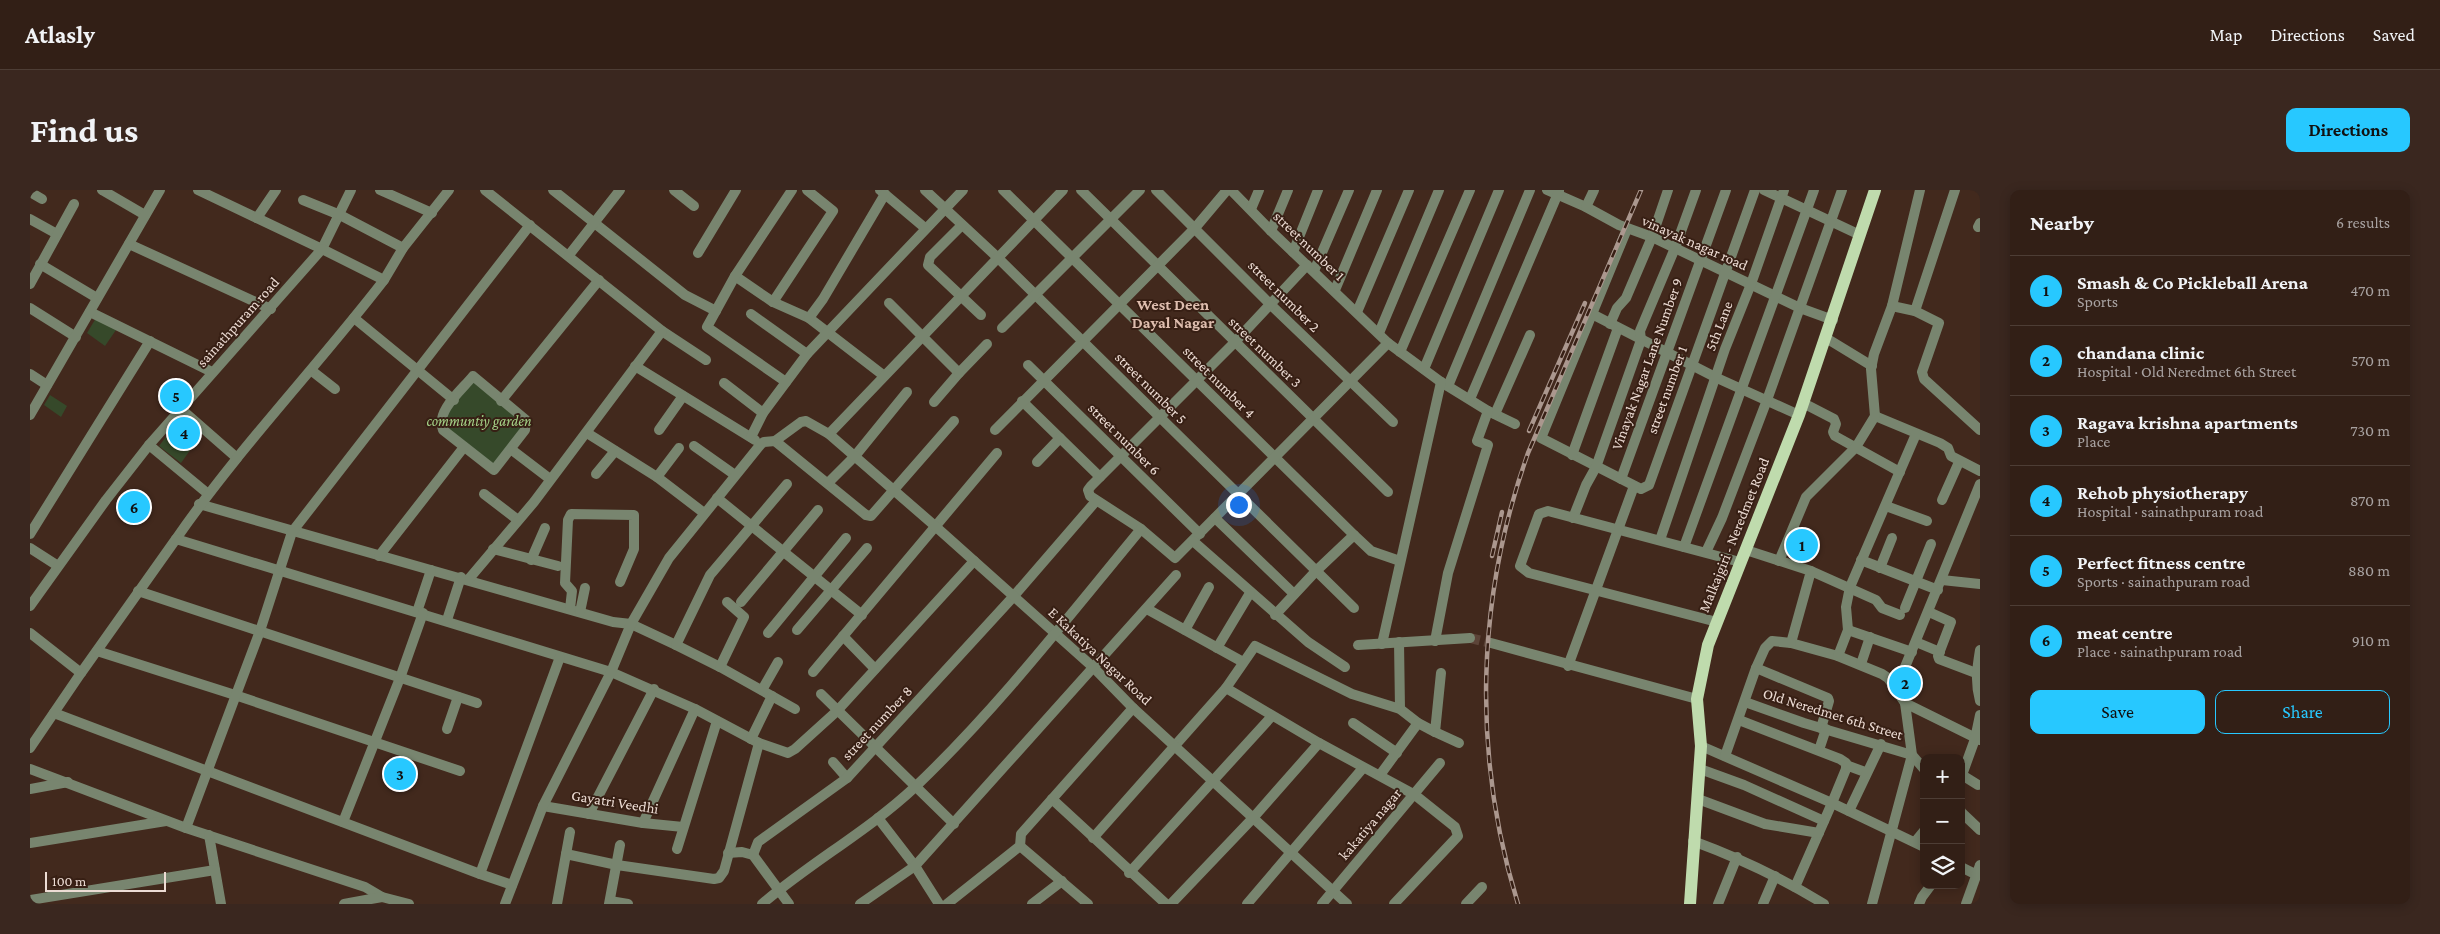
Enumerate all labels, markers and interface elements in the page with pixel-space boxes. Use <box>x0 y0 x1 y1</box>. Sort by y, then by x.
text: Atlasly <box>25 21 95 48</box>
text: Map <box>2210 25 2242 45</box>
text: Directions <box>2270 25 2345 45</box>
text: Saved <box>2373 25 2415 45</box>
button: Directions <box>2286 108 2410 152</box>
text: Find us <box>30 111 138 150</box>
street label: street number 1 <box>1270 208 1348 284</box>
text: Nearby <box>2030 211 2094 235</box>
street label: vinayak nagar road <box>1638 212 1750 274</box>
text: 6 results <box>2336 214 2390 231</box>
street label: street number 2 <box>1245 257 1323 335</box>
text: Smash & Co Pickleball Arena <box>2077 272 2308 293</box>
street label: sainathpuram road <box>194 274 283 371</box>
street label: Vinayak Nagar Lane Number 9 <box>1608 276 1687 452</box>
text: 1 <box>2043 282 2049 299</box>
text: 470 m <box>2350 282 2390 299</box>
text: Sports <box>2077 293 2118 310</box>
district label: West Deen Dayal Nagar <box>1132 296 1215 331</box>
street label: 5th Lane <box>1702 299 1736 353</box>
street label: street number 3 <box>1225 313 1305 391</box>
text: chandana clinic <box>2077 342 2204 363</box>
street label: street number 4 <box>1180 343 1258 421</box>
street label: street number 1 <box>1644 344 1690 436</box>
street label: street number 5 <box>1112 349 1190 427</box>
text: 2 <box>2042 352 2050 369</box>
text: 570 m <box>2351 352 2390 369</box>
text: Hospital · Old Neredmet 6th Street <box>2077 363 2296 380</box>
pin: 5 <box>160 377 192 415</box>
street label: street number 6 <box>1085 400 1163 478</box>
text: Ragava krishna apartments <box>2077 412 2298 433</box>
park label: communtiy garden <box>426 413 532 430</box>
pin: 4 <box>168 414 200 452</box>
text: 3 <box>2042 422 2050 439</box>
text: 730 m <box>2350 422 2390 439</box>
text: Place <box>2077 433 2110 450</box>
street label: Malkajgiri - Neredmet Road <box>1696 455 1773 615</box>
text: Rehob physiotherapy <box>2077 482 2248 503</box>
pin: 6 <box>118 488 150 526</box>
your location <box>1226 492 1252 518</box>
text: 4 <box>2042 492 2050 509</box>
text: 870 m <box>2350 492 2390 509</box>
text: Hospital · sainathpuram road <box>2077 503 2263 520</box>
pin: 1 <box>1786 526 1818 564</box>
text: Perfect fitness centre <box>2077 552 2245 573</box>
text: 5 <box>2042 562 2050 579</box>
text: 880 m <box>2348 562 2390 579</box>
text: Sports · sainathpuram road <box>2077 573 2250 590</box>
street label: E Kakatiya Nagar Road <box>1044 604 1155 709</box>
text: meat centre <box>2077 622 2173 643</box>
text: 6 <box>2042 632 2050 649</box>
text: 910 m <box>2352 632 2390 649</box>
text: Place · sainathpuram road <box>2077 643 2242 660</box>
pin: 2 <box>1889 664 1921 702</box>
street label: street number 8 <box>839 683 915 763</box>
street label: Old Neredmet 6th Street <box>1761 685 1906 743</box>
button: Save <box>2030 690 2205 734</box>
button: Share <box>2215 690 2390 734</box>
map controls <box>1920 754 1965 889</box>
button: + <box>1920 754 1965 799</box>
pin: 3 <box>384 755 416 793</box>
street label: kakatiya nagar <box>1336 785 1406 863</box>
street label: Gayatri Veedhi <box>570 787 660 818</box>
button: − <box>1920 799 1965 844</box>
button: layers <box>1920 844 1965 889</box>
scale bar <box>45 869 166 892</box>
text: 100 m <box>52 873 86 889</box>

